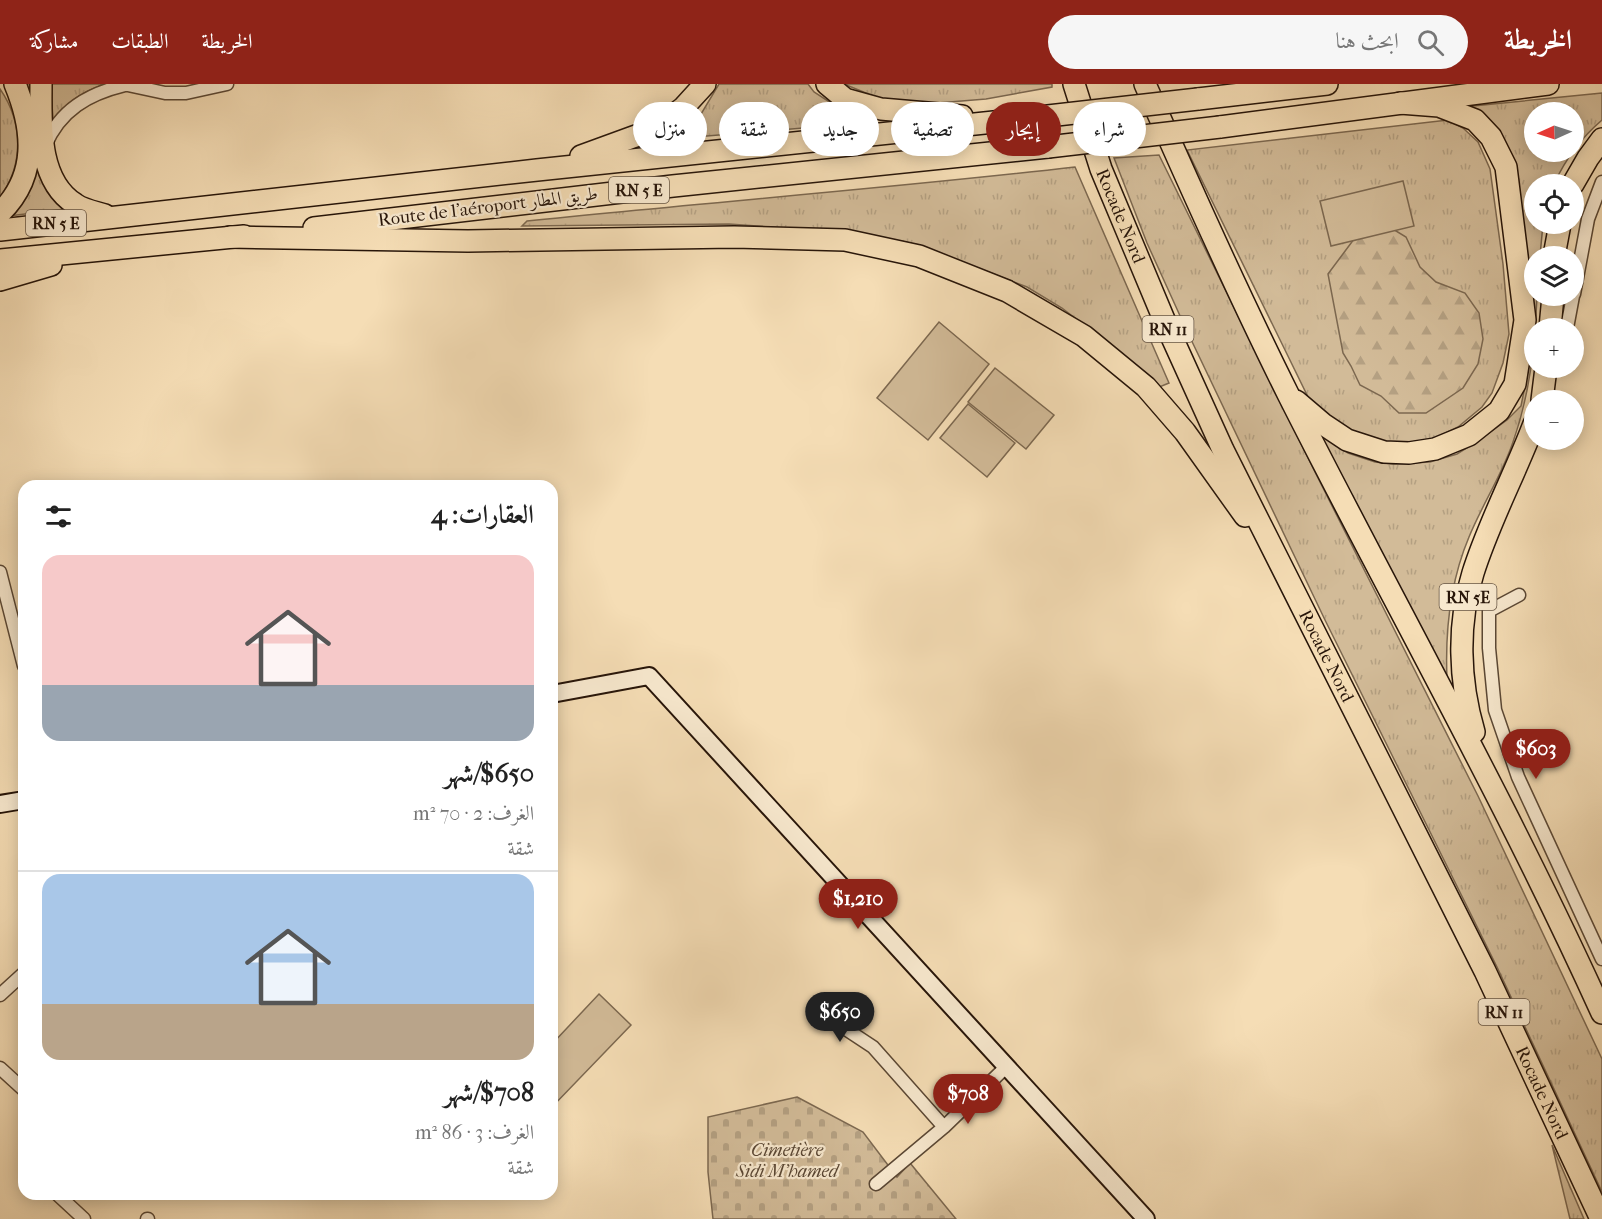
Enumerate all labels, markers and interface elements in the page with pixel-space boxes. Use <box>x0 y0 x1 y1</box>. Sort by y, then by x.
search box <box>1048 15 1468 69</box>
text: الخريطة <box>1504 23 1572 56</box>
icon: search <box>1414 26 1447 59</box>
text: ابحث هنا <box>1335 28 1399 54</box>
text: مشاركة <box>30 29 78 53</box>
text: الطبقات <box>111 29 168 53</box>
text: الخريطة <box>201 29 253 53</box>
chip: منزل <box>633 102 707 156</box>
chip: شقة <box>719 102 789 156</box>
chip: جديد <box>801 102 879 156</box>
chip: تصفية <box>891 102 974 156</box>
chip: إيجار <box>986 102 1061 156</box>
chip: شراء <box>1073 102 1146 156</box>
north arrow <box>1524 102 1584 162</box>
map controls <box>1524 102 1584 450</box>
street label: Rocade Nord <box>1092 166 1150 266</box>
button: locate <box>1524 174 1584 234</box>
road number: RN 5 E <box>609 177 669 203</box>
street label: Route de l'aéroport طريق المطار <box>377 183 599 232</box>
road number: RN 5 E <box>26 210 86 236</box>
button: layers <box>1524 246 1584 306</box>
road number: RN 11 <box>1142 316 1194 342</box>
button: + <box>1524 318 1584 378</box>
button: − <box>1524 390 1584 450</box>
text: العقارات: 4 <box>431 499 534 530</box>
icon: filters <box>42 500 75 533</box>
road number: RN 5E <box>1440 584 1496 610</box>
icon: home <box>234 594 342 702</box>
street label: Rocade Nord <box>1295 606 1359 706</box>
pin: $603 <box>1500 729 1572 780</box>
text: $603 <box>1515 737 1557 760</box>
text: $650/شهر <box>444 758 534 789</box>
text: الغرف: 2 · 70 m² <box>413 802 534 825</box>
text: شقة <box>508 837 534 860</box>
pin: $1,210 <box>809 879 907 930</box>
text: $1,210 <box>833 887 883 910</box>
icon: home <box>234 913 342 1021</box>
pin: $650 <box>804 992 876 1043</box>
road number: RN 11 <box>1478 999 1530 1025</box>
text: $650 <box>819 1000 861 1023</box>
street label: Rocade Nord <box>1511 1043 1573 1143</box>
pin: $708 <box>932 1074 1004 1125</box>
text: $708/شهر <box>444 1077 534 1108</box>
text: $708 <box>947 1082 989 1105</box>
text: الغرف: 3 · 86 m² <box>415 1121 534 1144</box>
park label: Cimetière Sidi M'hamed <box>735 1140 841 1182</box>
text: شقة <box>508 1156 534 1179</box>

